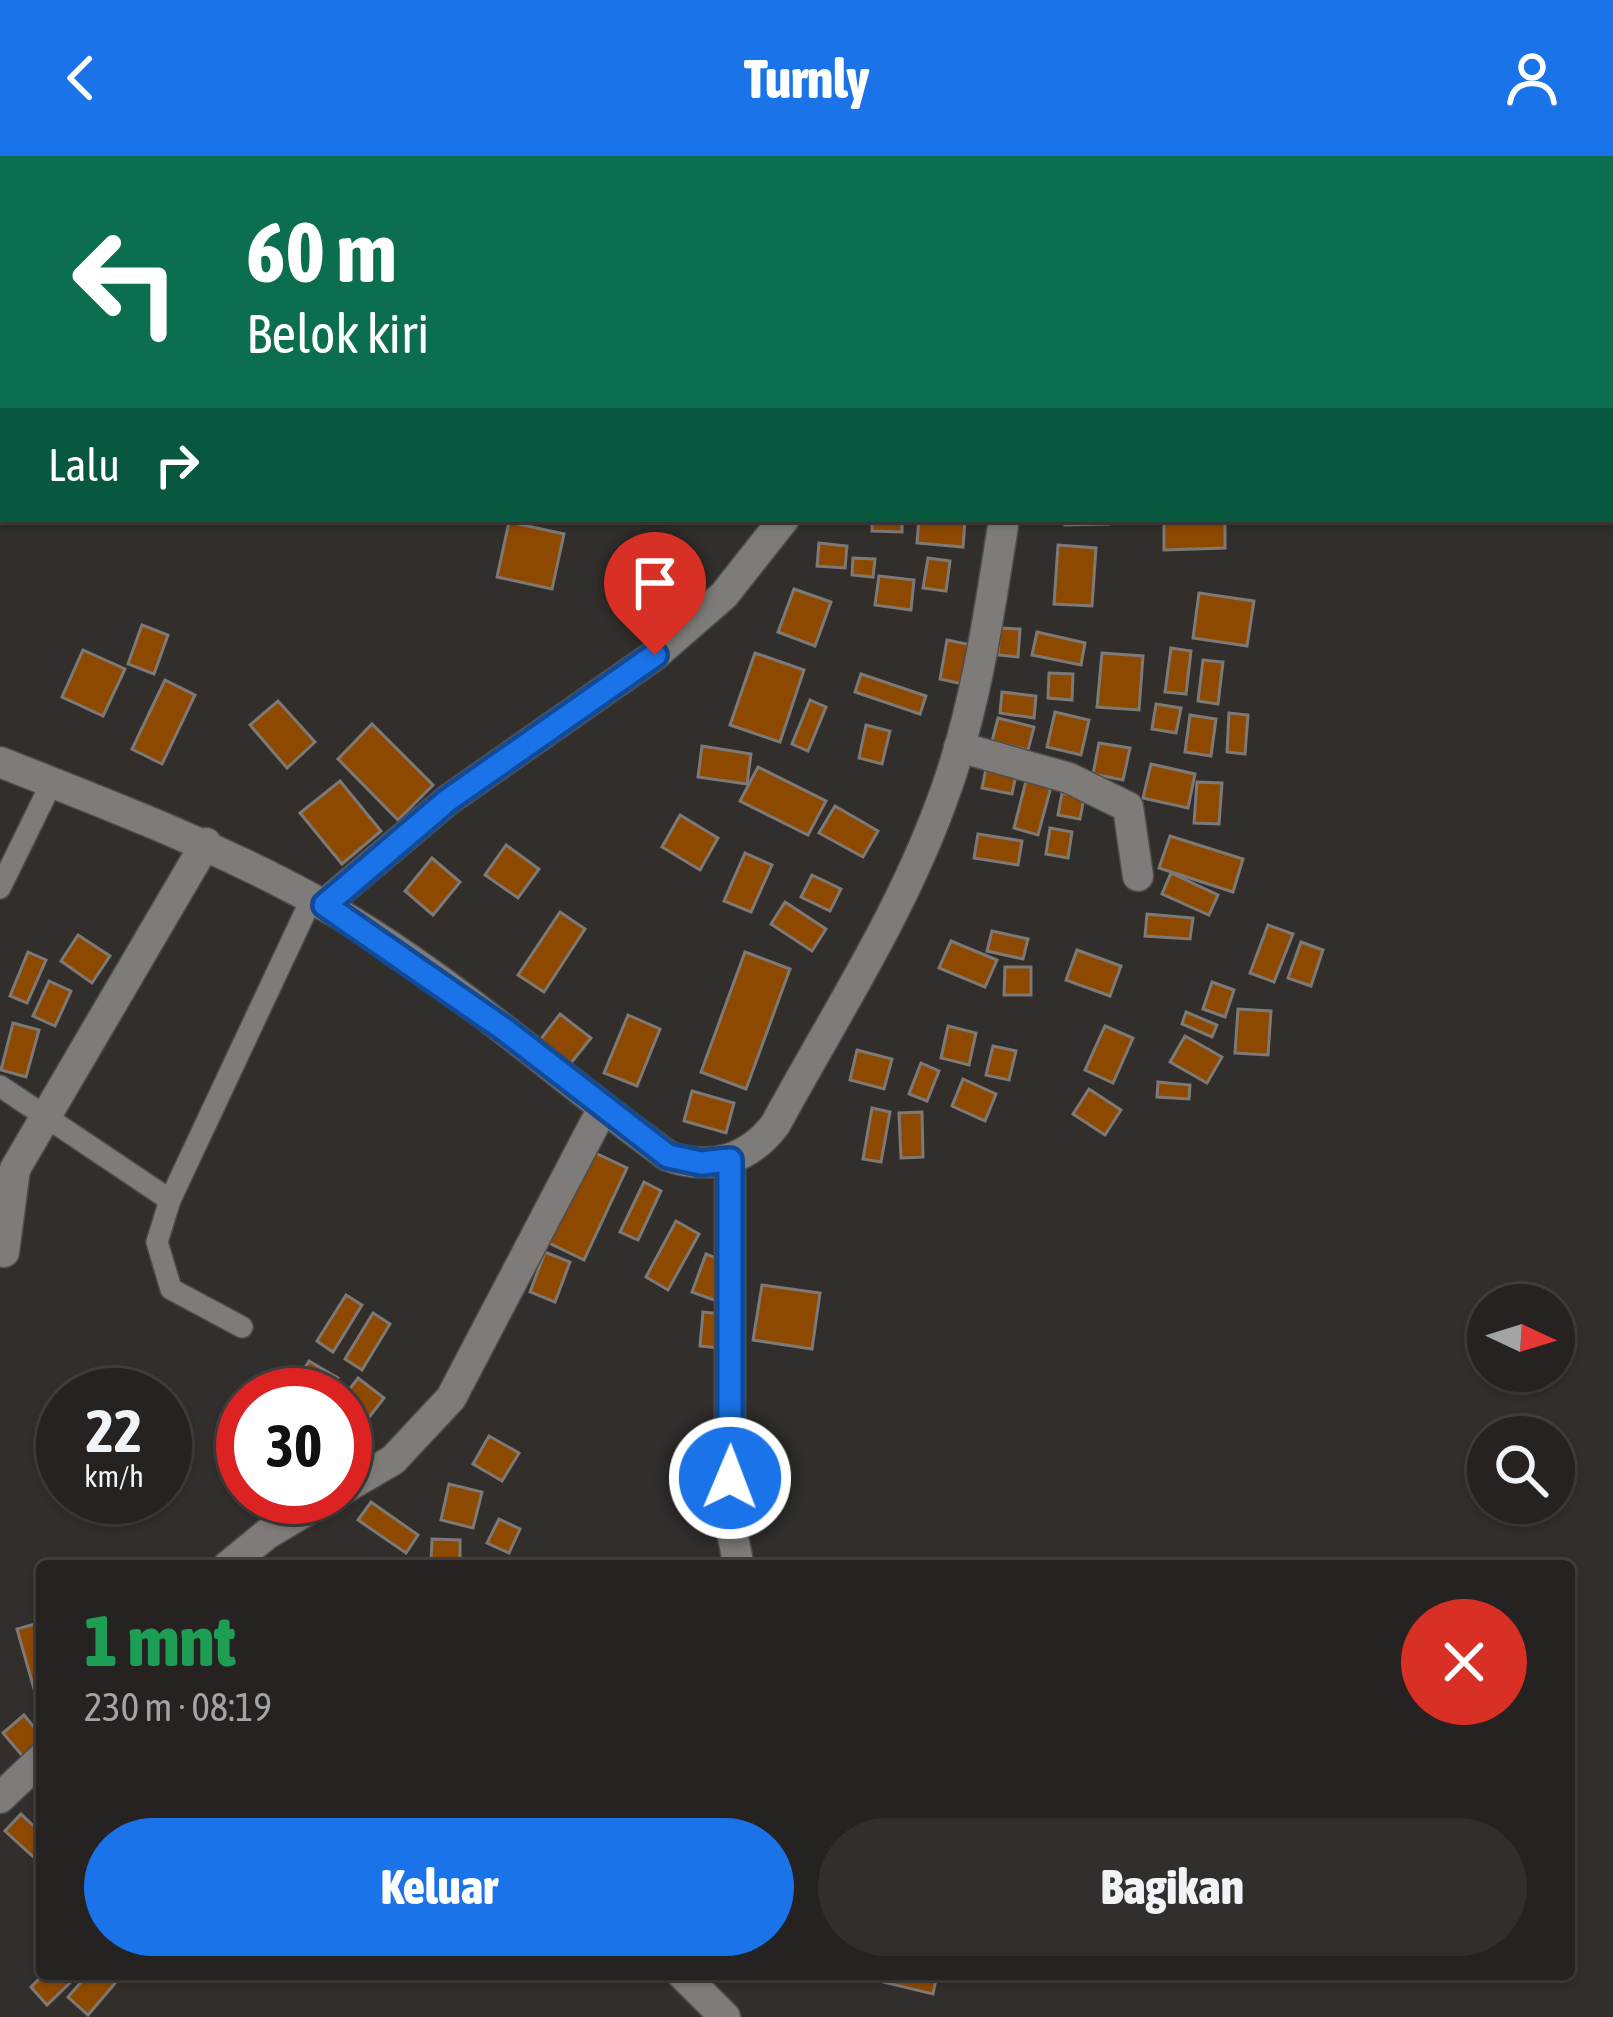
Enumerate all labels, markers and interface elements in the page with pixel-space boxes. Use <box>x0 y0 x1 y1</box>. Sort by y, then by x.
icon: back <box>48 45 114 111</box>
icon: person <box>1499 45 1565 111</box>
text: Turnly <box>744 48 869 109</box>
icon: left <box>48 204 204 360</box>
text: 60 m <box>246 204 397 300</box>
text: Belok kiri <box>246 303 429 364</box>
icon: right <box>144 432 210 498</box>
text: Lalu <box>48 439 120 491</box>
pin <box>604 532 706 655</box>
icon: arrive <box>622 550 688 616</box>
north arrow <box>1467 1284 1575 1392</box>
map controls <box>1467 1284 1575 1524</box>
speed limit sign: 30 <box>216 1368 372 1524</box>
text: 22 <box>86 1396 142 1465</box>
position arrow <box>667 1415 793 1541</box>
button: search <box>1467 1416 1575 1524</box>
text: km/h <box>84 1459 144 1493</box>
text: 1 mnt <box>84 1599 235 1681</box>
button: close <box>1401 1599 1527 1725</box>
text: 230 m · 08:19 <box>84 1685 272 1729</box>
button: Keluar <box>84 1818 794 1956</box>
button: Bagikan <box>818 1818 1527 1956</box>

